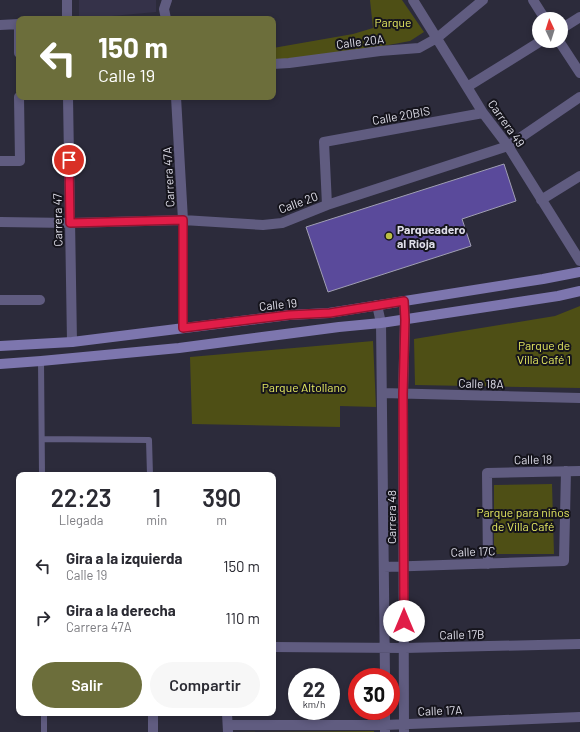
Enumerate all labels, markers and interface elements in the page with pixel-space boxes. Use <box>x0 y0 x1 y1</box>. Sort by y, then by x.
north arrow <box>532 12 568 48</box>
map controls <box>532 12 568 48</box>
park label: Parque <box>375 15 411 29</box>
text: 150 m <box>98 30 168 64</box>
street label: Calle 20A <box>335 31 385 51</box>
icon: left <box>32 32 84 84</box>
text: Calle 19 <box>98 64 155 86</box>
street label: Carrera 49 <box>486 97 528 149</box>
street label: Calle 20BIS <box>371 103 431 127</box>
pin <box>52 143 86 177</box>
street label: Carrera 47A <box>159 146 177 208</box>
icon: arrive <box>58 149 80 171</box>
street label: Calle 20 <box>276 188 320 216</box>
street label: Carrera 47 <box>50 193 64 247</box>
place label: Parqueadero al Rioja <box>397 222 466 250</box>
marker: Parqueadero al Rioja <box>384 231 394 241</box>
street label: Calle 19 <box>258 295 298 313</box>
park label: Parque de Villa Café 1 <box>517 338 571 366</box>
street label: Calle 18A <box>458 376 504 390</box>
park label: Parque Altollano <box>262 380 346 394</box>
street label: Calle 18 <box>514 452 552 466</box>
text: 22:23 <box>51 483 111 512</box>
text: 1 <box>153 483 161 512</box>
text: 390 <box>202 483 241 512</box>
street label: Carrera 48 <box>384 490 398 544</box>
park label: Parque para niños de Villa Café <box>476 505 570 533</box>
text: Llegada <box>59 512 103 528</box>
text: min <box>146 512 167 528</box>
text: m <box>216 512 227 528</box>
street label: Calle 17C <box>450 543 496 559</box>
text: Gira a la izquierda <box>66 549 182 567</box>
icon: left <box>32 555 54 577</box>
text: 150 m <box>223 557 260 575</box>
text: Calle 19 <box>66 567 107 583</box>
position arrow <box>383 600 425 642</box>
text: Gira a la derecha <box>66 601 176 619</box>
icon: right <box>32 607 54 629</box>
text: 110 m <box>226 609 260 627</box>
text: Carrera 47A <box>66 619 132 635</box>
street label: Calle 17B <box>439 627 485 641</box>
button: Salir <box>32 662 142 708</box>
button: Compartir <box>150 662 260 708</box>
speed limit sign: 30 <box>348 668 400 720</box>
text: 22 <box>303 677 325 701</box>
text: km/h <box>303 698 325 710</box>
street label: Calle 17A <box>417 702 463 718</box>

